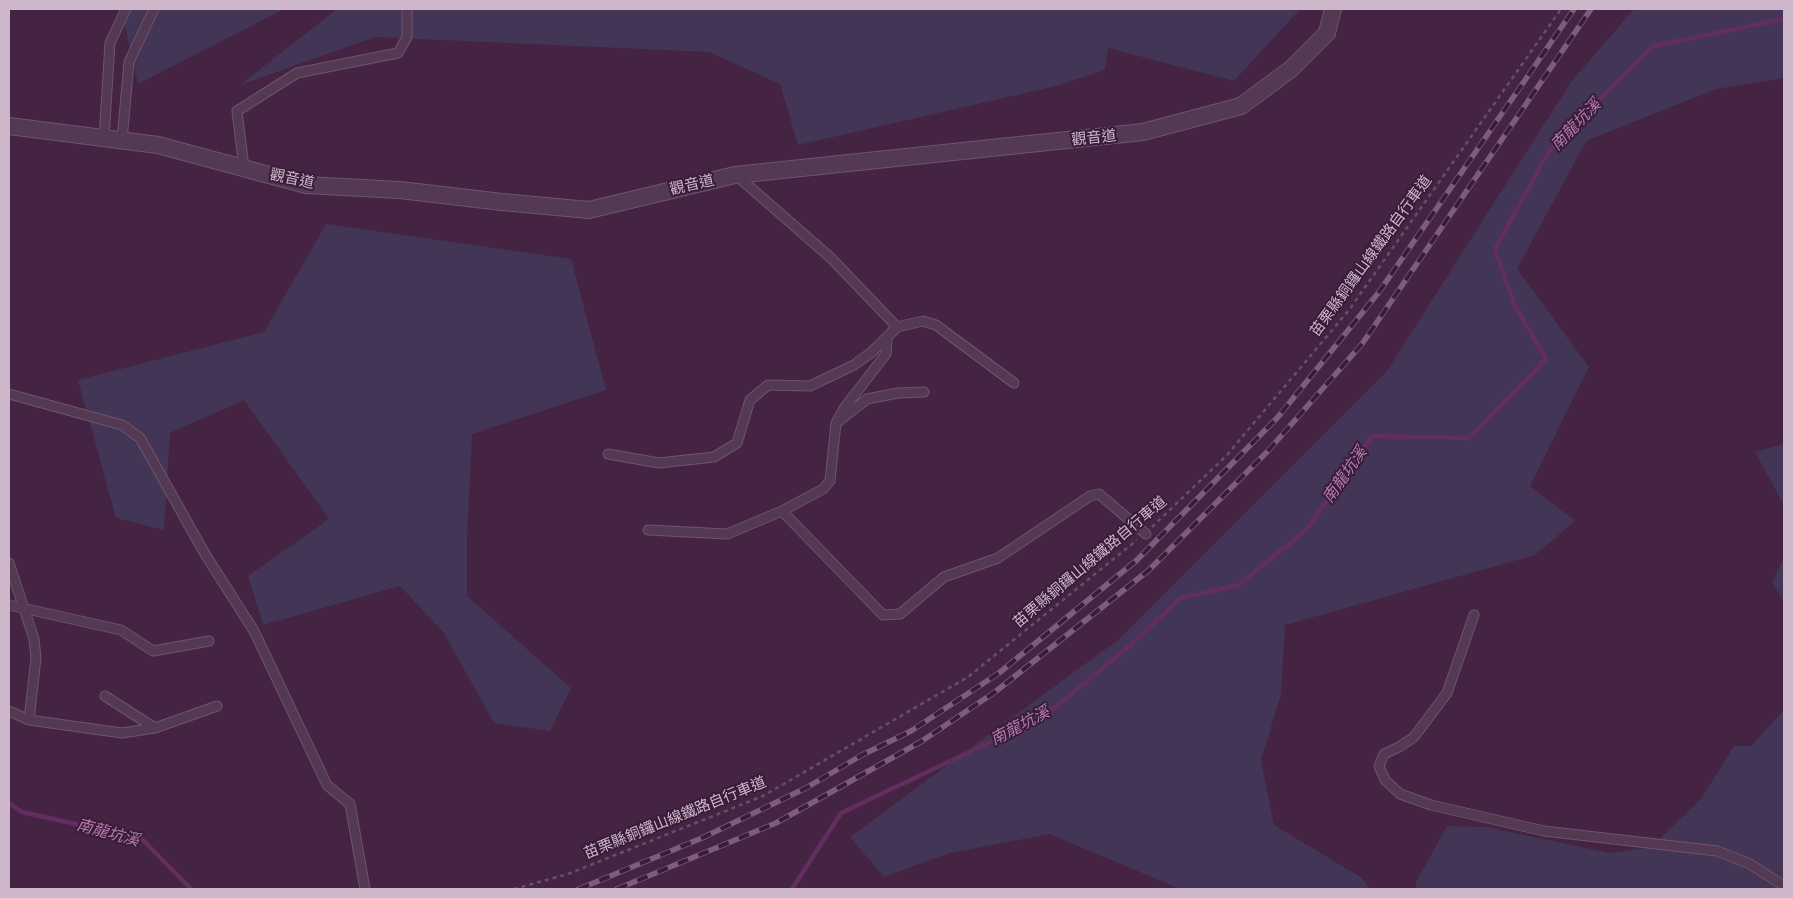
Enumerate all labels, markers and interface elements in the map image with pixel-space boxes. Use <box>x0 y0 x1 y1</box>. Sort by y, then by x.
water label: 南龍坑溪 <box>1547 95 1605 155</box>
street label: 觀音道 <box>1071 127 1117 149</box>
street label: 觀音道 <box>268 166 316 192</box>
street label: 觀音道 <box>668 171 716 199</box>
street label: 苗栗縣銅鑼山線鐵路自行車道 <box>1306 172 1436 340</box>
water label: 南龍坑溪 <box>1319 443 1371 507</box>
street label: 苗栗縣銅鑼山線鐵路自行車道 <box>1010 492 1170 632</box>
water label: 南龍坑溪 <box>987 703 1053 749</box>
street label: 苗栗縣銅鑼山線鐵路自行車道 <box>581 773 769 863</box>
water label: 南龍坑溪 <box>75 815 141 851</box>

